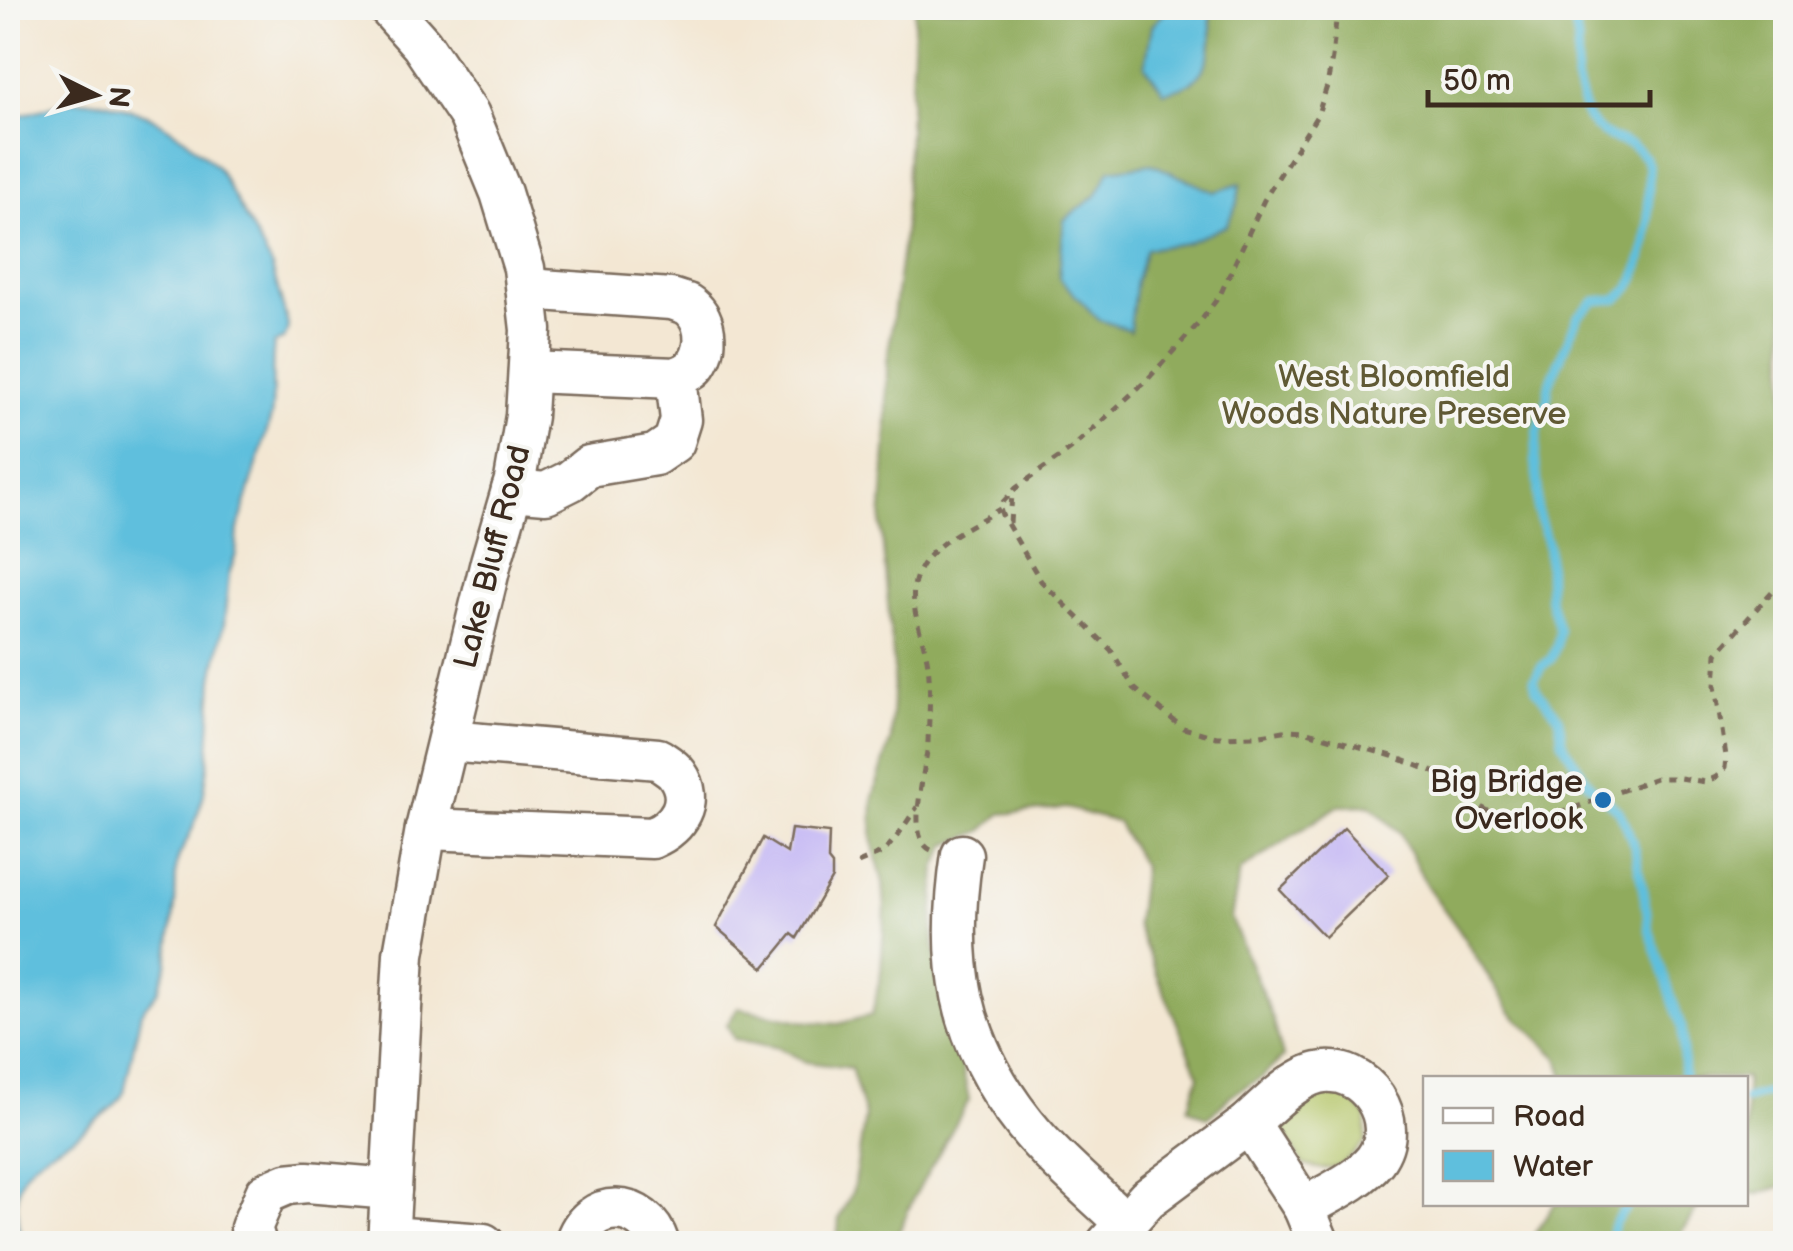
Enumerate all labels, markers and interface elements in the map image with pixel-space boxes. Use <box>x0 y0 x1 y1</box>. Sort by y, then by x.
north arrow <box>45 45 145 145</box>
scale bar <box>1428 45 1650 107</box>
text: 50 m <box>1443 63 1511 99</box>
text: N <box>101 85 136 109</box>
park label: West Bloomfield Woods Nature Preserve <box>1221 358 1567 434</box>
street label: Lake Bluff Road <box>446 441 540 673</box>
place label: Big Bridge Overlook <box>1430 763 1583 839</box>
marker: Big Bridge Overlook <box>1592 789 1614 811</box>
legend <box>1423 1076 1748 1206</box>
text: Road <box>1513 1099 1586 1135</box>
text: Water <box>1513 1149 1594 1185</box>

